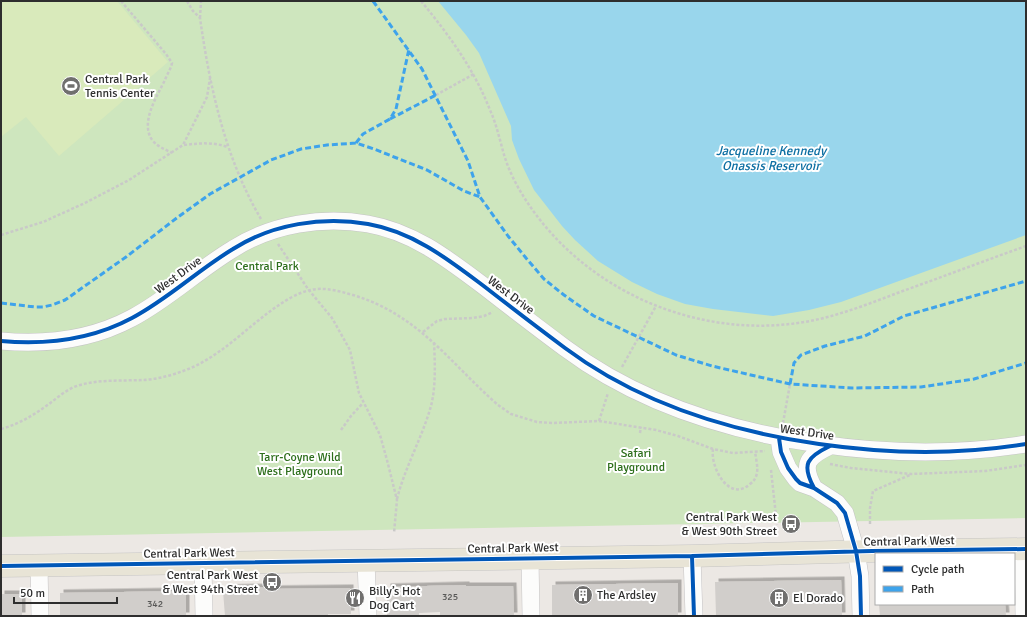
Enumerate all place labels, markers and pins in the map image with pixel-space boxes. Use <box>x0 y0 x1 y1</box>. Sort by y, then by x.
place label: Central Park Tennis Center <box>85 72 155 101</box>
sports icon: Central Park Tennis Center <box>60 75 82 97</box>
place label: Central Park West & West 90th Street <box>681 510 777 539</box>
bus stop icon: Central Park West & West 90th Street <box>780 513 802 535</box>
place label: Central Park West & West 94th Street <box>162 568 258 597</box>
bus stop icon: Central Park West & West 94th Street <box>261 571 283 593</box>
place label: Billy’s Hot Dog Cart <box>369 584 420 613</box>
building icon: The Ardsley <box>572 584 594 606</box>
restaurant icon: Billy’s Hot Dog Cart <box>344 587 366 609</box>
building icon: El Dorado <box>768 587 790 609</box>
place label: The Ardsley <box>597 588 657 603</box>
place label: El Dorado <box>793 591 843 606</box>

